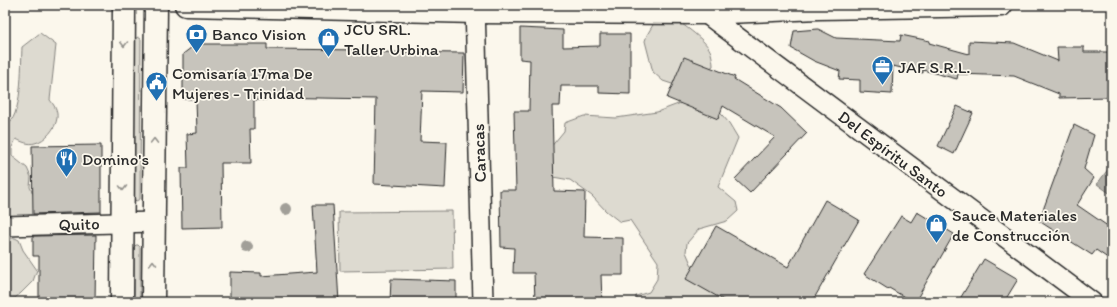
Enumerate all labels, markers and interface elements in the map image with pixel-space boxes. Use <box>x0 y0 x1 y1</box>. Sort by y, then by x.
place label: JCU SRL. Taller Urbina <box>344 19 439 59</box>
bank icon: Banco Vision <box>184 21 210 54</box>
place label: Banco Vision <box>212 24 307 44</box>
shop icon: JCU SRL. Taller Urbina <box>316 26 342 59</box>
one-way arrow <box>120 41 128 47</box>
office icon: JAF S.R.L. <box>870 54 896 87</box>
place label: JAF S.R.L. <box>898 57 971 77</box>
place label: Comisaría 17ma De Mujeres - Trinidad <box>172 63 313 103</box>
public building icon: Comisaría 17ma De Mujeres - Trinidad <box>144 70 170 103</box>
street label: Del Espíritu Santo <box>834 106 952 202</box>
street label: Caracas <box>468 123 490 183</box>
one-way arrow <box>150 138 159 144</box>
restaurant icon: Domino's <box>54 146 80 179</box>
place label: Domino's <box>82 149 149 169</box>
one-way arrow <box>119 185 127 191</box>
place label: Sauce Materiales de Construcción <box>952 205 1077 245</box>
shop icon: Sauce Materiales de Construcción <box>923 212 949 245</box>
street label: Quito <box>58 213 100 235</box>
one-way arrow <box>149 260 157 266</box>

